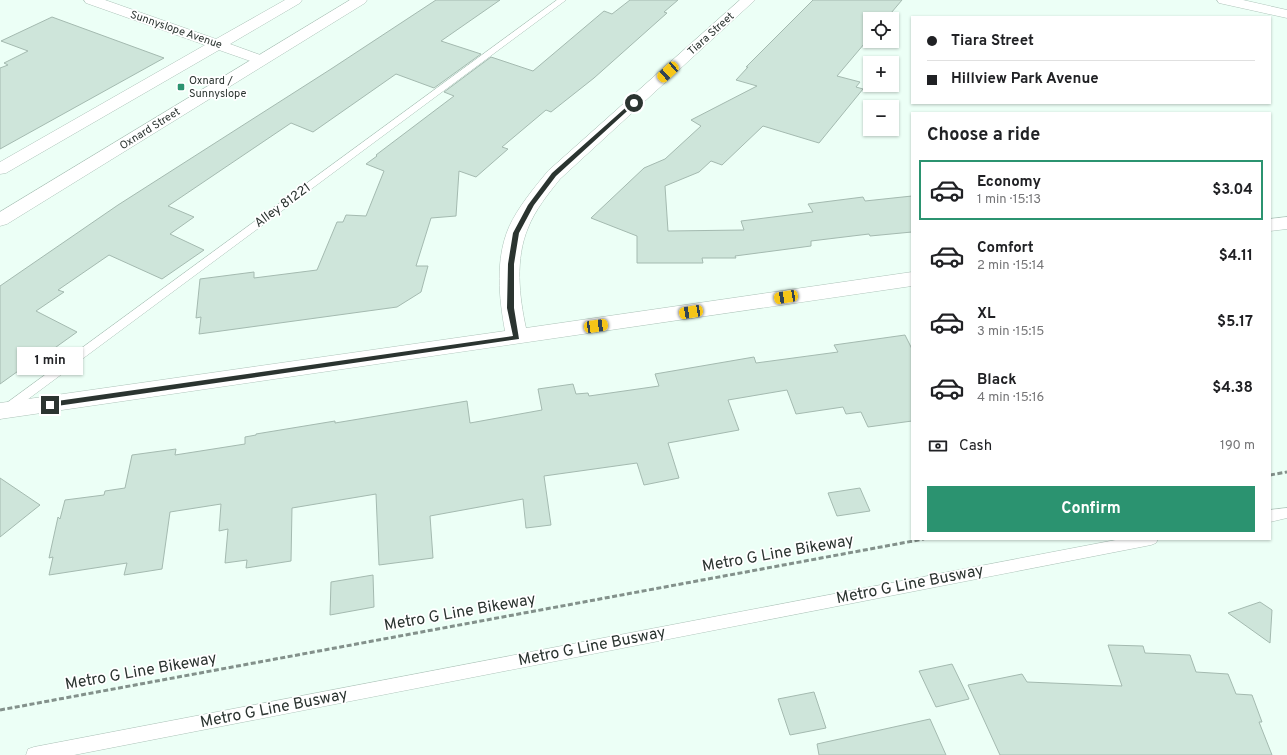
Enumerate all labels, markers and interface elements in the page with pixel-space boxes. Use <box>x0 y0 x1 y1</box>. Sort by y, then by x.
street label: Sunnyslope Avenue <box>128 8 224 52</box>
street label: Tiara Street <box>685 9 737 59</box>
map controls <box>863 12 899 136</box>
button: locate <box>863 12 899 48</box>
text: Tiara Street <box>951 32 1034 51</box>
button: + <box>863 56 899 92</box>
car <box>655 60 681 84</box>
text: Hillview Park Avenue <box>951 70 1099 89</box>
place label: Oxnard / Sunnyslope <box>189 74 246 101</box>
marker: Oxnard / Sunnyslope <box>176 82 186 92</box>
route start <box>625 94 643 112</box>
button: − <box>863 100 899 136</box>
street label: Oxnard Street <box>117 105 183 153</box>
text: Choose a ride <box>927 124 1040 147</box>
icon: car <box>929 172 965 208</box>
text: Economy <box>977 173 1041 192</box>
street label: Alley 81221 <box>252 180 314 232</box>
text: $3.04 <box>1212 181 1253 200</box>
text: 1 min · 15:13 <box>977 192 1041 208</box>
icon: car <box>929 238 965 274</box>
text: Comfort <box>977 239 1034 258</box>
text: $4.11 <box>1219 247 1253 266</box>
text: 2 min · 15:14 <box>977 258 1044 274</box>
car <box>773 289 799 305</box>
car <box>678 304 704 320</box>
icon: car <box>929 304 965 340</box>
text: XL <box>977 305 995 324</box>
text: $5.17 <box>1217 313 1253 332</box>
car <box>583 318 609 334</box>
text: 3 min · 15:15 <box>977 324 1044 340</box>
callout: 1 min <box>17 347 83 375</box>
text: 1 min <box>34 353 66 369</box>
icon: car <box>929 370 965 406</box>
text: Black <box>977 371 1017 390</box>
text: $4.38 <box>1212 379 1253 398</box>
text: 4 min · 15:16 <box>977 390 1044 406</box>
route end <box>41 396 59 414</box>
icon: cash <box>927 435 949 457</box>
text: Cash <box>959 437 992 456</box>
text: 190 m <box>1220 438 1255 454</box>
button: Confirm <box>927 486 1255 532</box>
street label: Metro G Line Bikeway <box>701 531 855 577</box>
street label: Metro G Line Busway <box>835 561 985 609</box>
street label: Metro G Line Bikeway <box>383 590 537 636</box>
street label: Metro G Line Busway <box>517 623 667 671</box>
street label: Metro G Line Bikeway <box>64 649 218 695</box>
street label: Metro G Line Busway <box>199 685 349 733</box>

